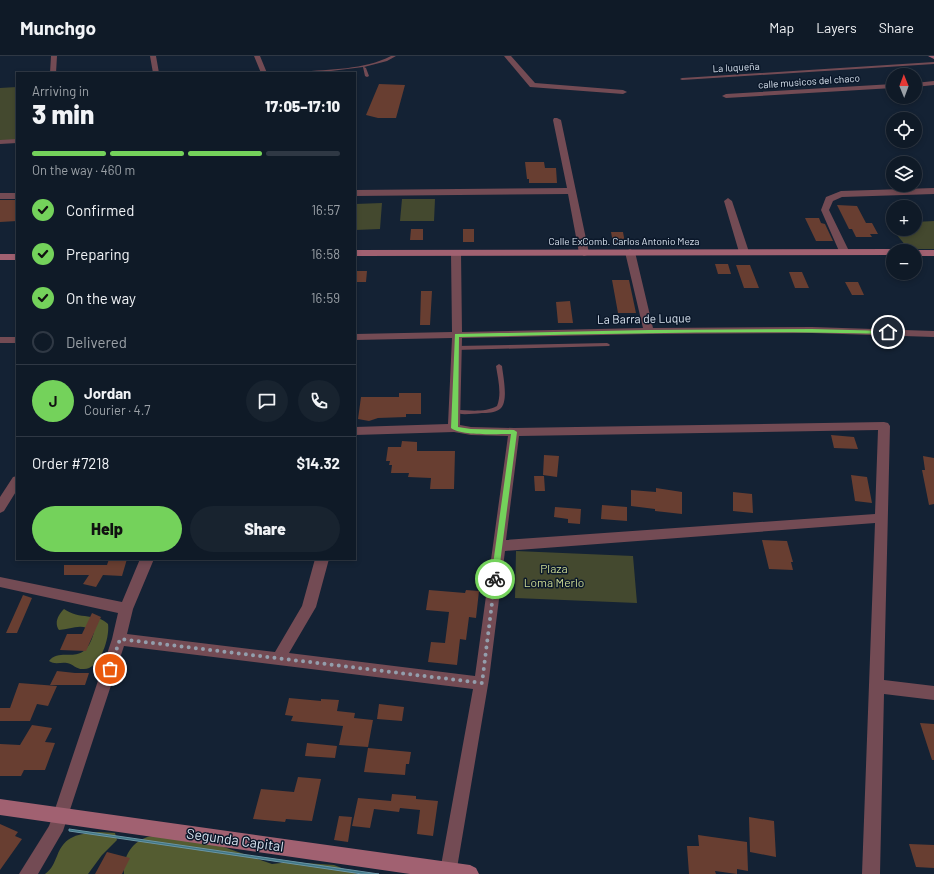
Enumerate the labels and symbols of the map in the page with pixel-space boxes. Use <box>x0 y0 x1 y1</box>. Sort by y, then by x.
street label: La luqueña <box>712 60 760 74</box>
north arrow <box>886 68 922 104</box>
street label: calle musicos del chaco <box>758 71 860 91</box>
street label: Calle ExComb. Carlos Antonio Meza <box>549 235 699 247</box>
street label: La Barra de Luque <box>597 310 691 326</box>
pin <box>871 315 905 349</box>
courier <box>475 559 515 599</box>
park label: Plaza Loma Merlo <box>524 561 584 589</box>
pin <box>93 652 127 686</box>
street label: Segunda Capital <box>185 824 285 855</box>

